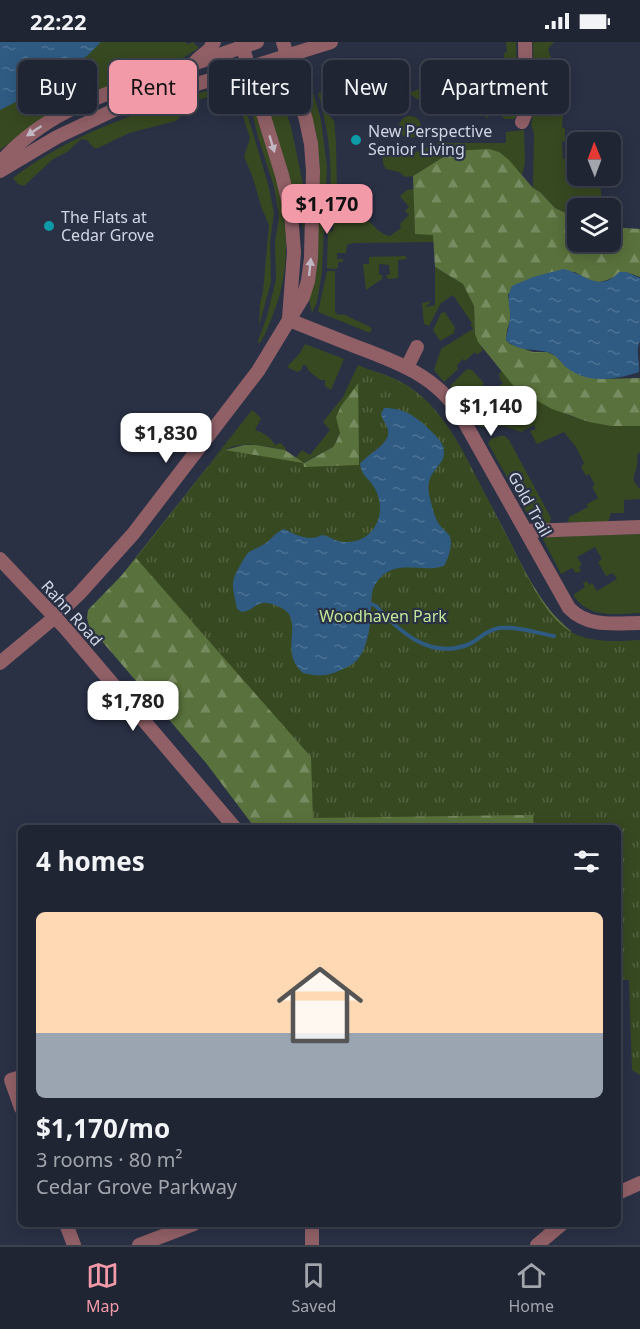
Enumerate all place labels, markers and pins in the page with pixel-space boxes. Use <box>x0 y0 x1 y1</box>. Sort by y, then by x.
place label: New Perspective Senior Living <box>368 120 492 160</box>
marker: New Perspective Senior Living <box>349 133 363 147</box>
pin: $1,170 <box>278 184 376 235</box>
place label: The Flats at Cedar Grove <box>61 206 154 246</box>
marker: The Flats at Cedar Grove <box>42 219 56 233</box>
pin: $1,140 <box>442 386 540 437</box>
pin: $1,830 <box>117 413 215 464</box>
pin: $1,780 <box>84 681 182 732</box>

